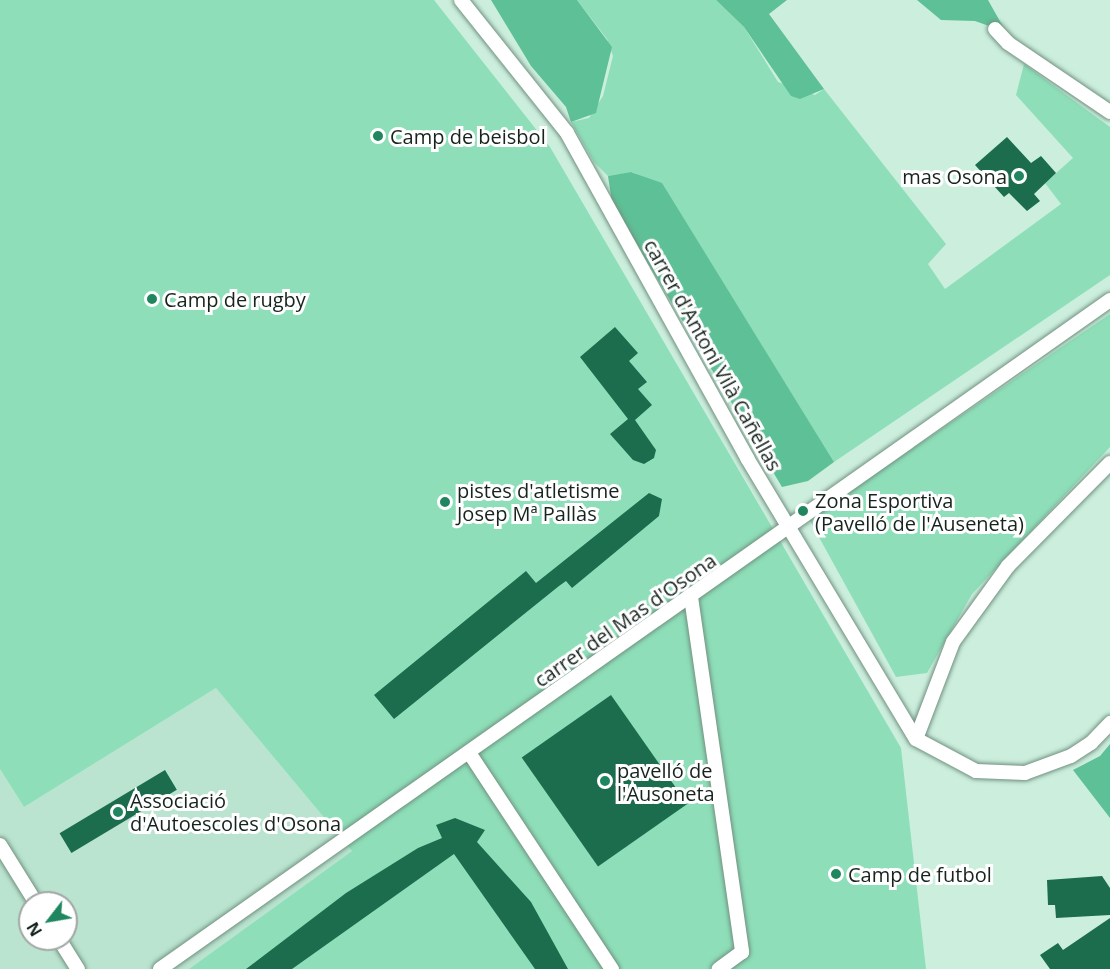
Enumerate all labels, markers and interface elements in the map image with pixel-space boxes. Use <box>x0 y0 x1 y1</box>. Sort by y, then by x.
place label: Camp de beisbol <box>390 124 546 148</box>
marker: Camp de beisbol <box>371 129 385 143</box>
place label: mas Osona <box>902 164 1007 188</box>
marker: mas Osona <box>1012 169 1026 183</box>
street label: carrer d'Antoni Vilà Cañellas <box>639 235 787 475</box>
place label: Camp de rugby <box>164 287 306 311</box>
marker: Camp de rugby <box>145 292 159 306</box>
place label: pistes d'atletisme Josep Mª Pallàs <box>457 478 620 525</box>
place label: Zona Esportiva (Pavelló de l'Auseneta) <box>815 488 1024 535</box>
marker: pistes d'atletisme Josep Mª Pallàs <box>438 495 452 509</box>
marker: Zona Esportiva (Pavelló de l'Auseneta) <box>796 504 810 518</box>
street label: carrer del Mas d'Osona <box>530 548 720 692</box>
place label: pavelló de l'Ausoneta <box>617 758 715 805</box>
marker: pavelló de l'Ausoneta <box>598 774 612 788</box>
place label: Associació d'Autoescoles d'Osona <box>130 789 341 836</box>
marker: Associació d'Autoescoles d'Osona <box>111 805 125 819</box>
place label: Camp de futbol <box>848 862 992 886</box>
marker: Camp de futbol <box>829 867 843 881</box>
north arrow <box>18 891 78 951</box>
text: N <box>22 918 47 940</box>

